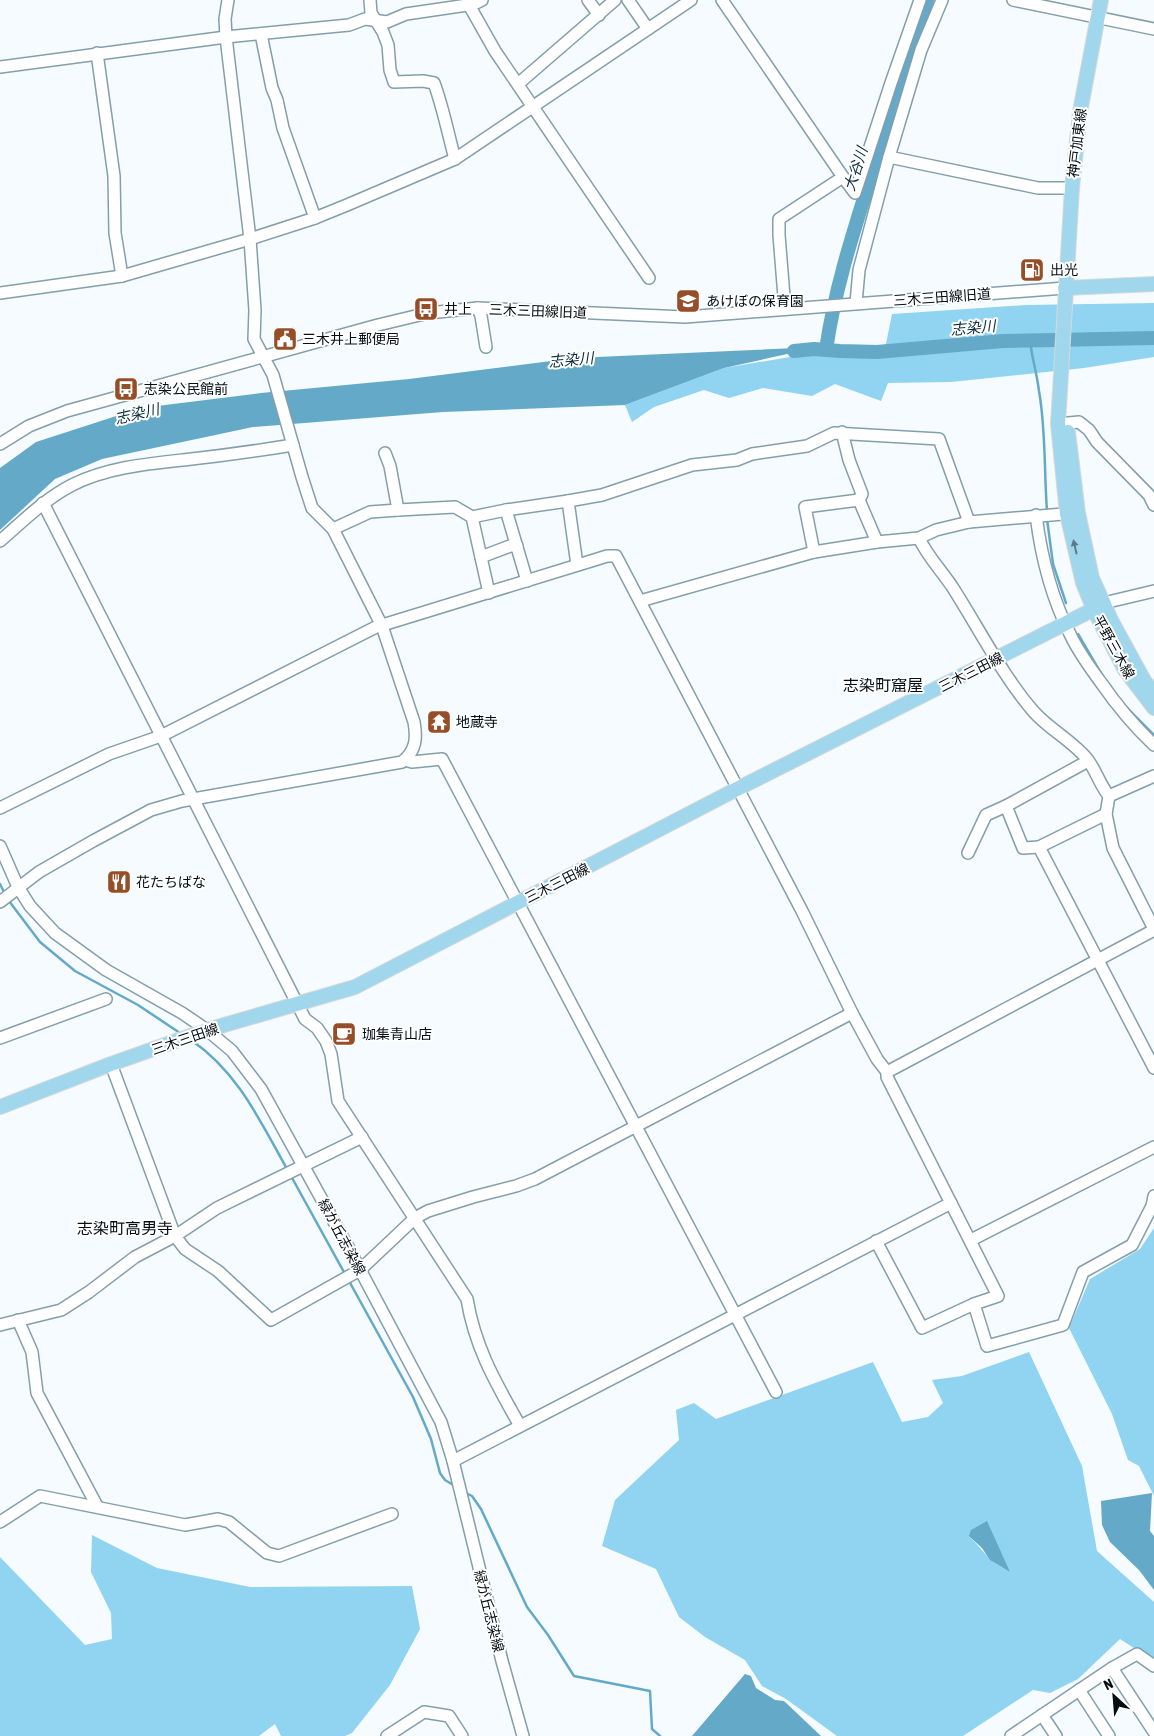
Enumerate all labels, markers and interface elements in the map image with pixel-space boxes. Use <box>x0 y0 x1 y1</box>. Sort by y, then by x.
street label: 神戸加東線 <box>1065 107 1089 179</box>
water label: 大谷川 <box>840 143 871 193</box>
fuel station icon: 出光 <box>1019 257 1045 283</box>
place label: 出光 <box>1050 262 1078 278</box>
street label: 三木三田線旧道 <box>893 286 991 308</box>
school or university icon: あけぼの保育園 <box>675 288 701 314</box>
place label: あけぼの保育園 <box>706 293 804 309</box>
bus stop icon: 井上 <box>413 296 439 322</box>
place label: 井上 <box>444 301 472 317</box>
street label: 三木三田線旧道 <box>489 301 587 321</box>
water label: 志染川 <box>950 317 998 338</box>
public building icon: 三木井上郵便局 <box>272 326 298 352</box>
place label: 三木井上郵便局 <box>302 331 400 347</box>
water label: 志染川 <box>548 349 596 370</box>
bus stop icon: 志染公民館前 <box>113 376 139 402</box>
place label: 志染公民館前 <box>144 381 228 397</box>
water label: 志染川 <box>113 400 163 427</box>
one-way arrow <box>1071 540 1079 555</box>
street label: 平野三木線 <box>1090 613 1138 681</box>
street label: 三木三田線 <box>936 649 1006 695</box>
district label: 志染町窟屋 <box>843 676 923 694</box>
temple icon: 地蔵寺 <box>426 709 452 735</box>
place label: 地蔵寺 <box>456 714 498 730</box>
street label: 三木三田線 <box>522 860 592 906</box>
restaurant icon: 花たちばな <box>106 869 132 895</box>
place label: 花たちばな <box>136 874 206 890</box>
street label: 三木三田線 <box>149 1020 221 1058</box>
cafe icon: 珈集青山店 <box>331 1021 357 1047</box>
place label: 珈集青山店 <box>362 1026 432 1042</box>
street label: 緑が丘志染線 <box>315 1196 369 1278</box>
district label: 志染町高男寺 <box>77 1219 173 1237</box>
street label: 緑が丘志染線 <box>471 1568 507 1654</box>
north arrow <box>1089 1671 1139 1721</box>
text: N <box>1101 1675 1116 1693</box>

